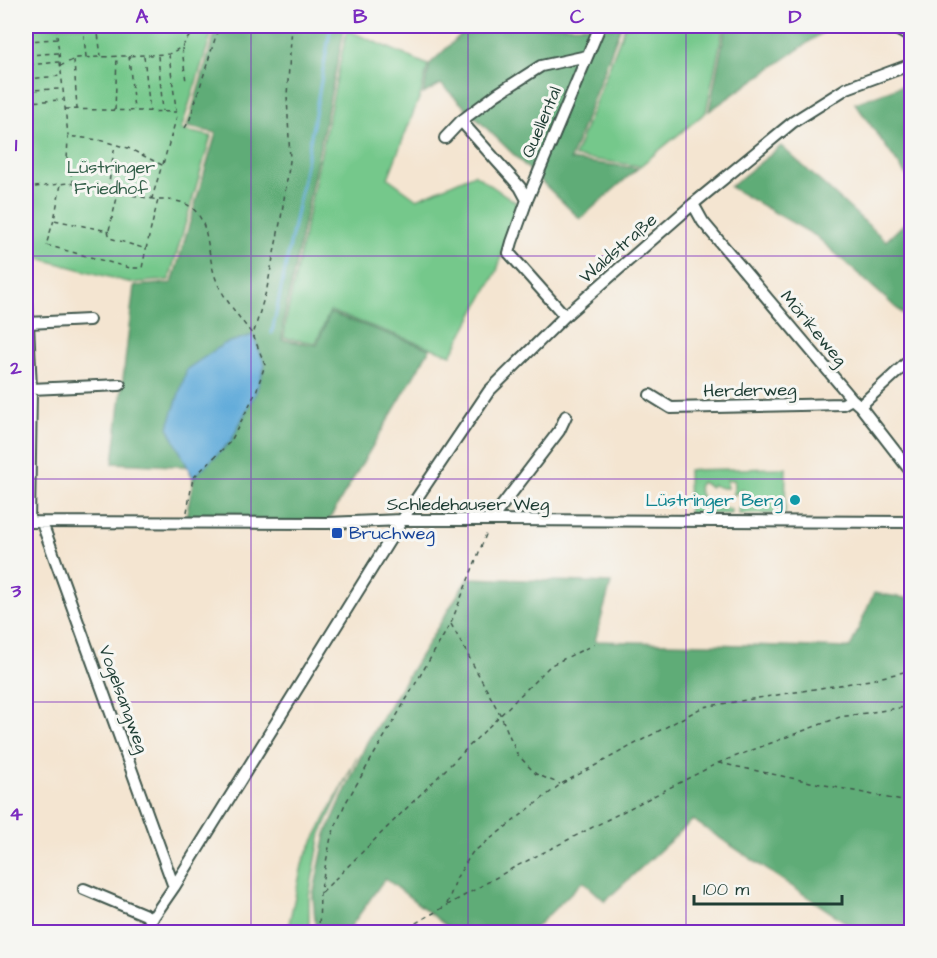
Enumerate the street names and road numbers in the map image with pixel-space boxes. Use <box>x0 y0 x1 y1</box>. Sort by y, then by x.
street label: Quellental <box>515 82 568 162</box>
street label: Waldstraße <box>574 207 663 289</box>
street label: Mörikeweg <box>774 285 853 372</box>
street label: Herderweg <box>703 377 797 405</box>
street label: Schledehauser Weg <box>387 492 549 518</box>
street label: Vogelsangweg <box>91 642 155 757</box>

